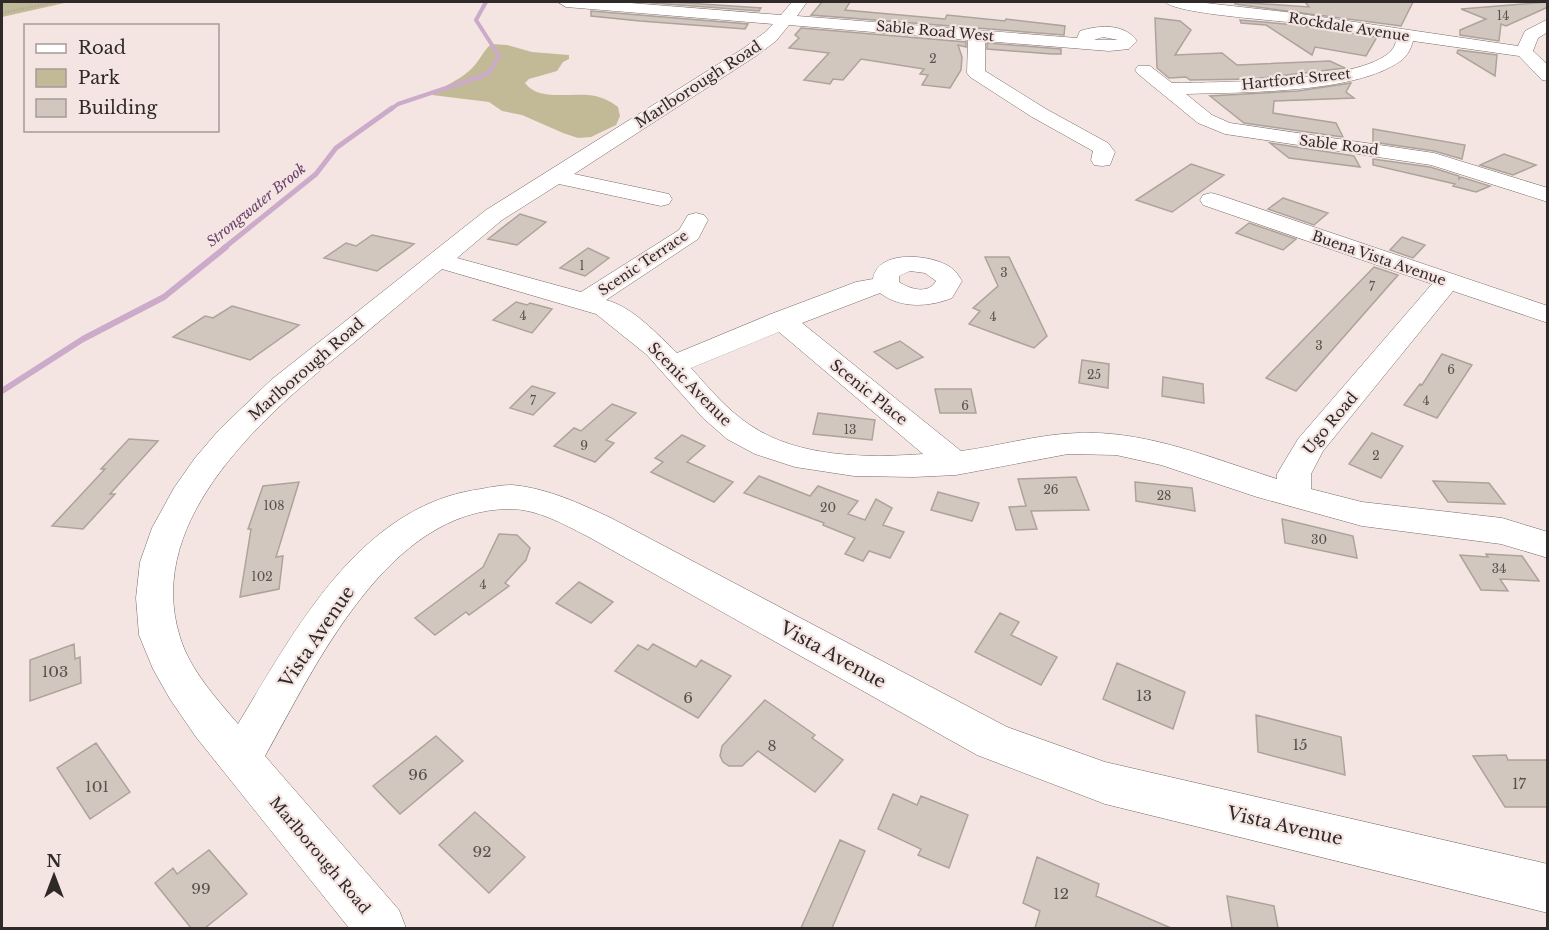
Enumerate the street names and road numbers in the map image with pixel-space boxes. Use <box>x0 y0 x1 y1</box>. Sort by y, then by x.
street label: Rockdale Avenue <box>1287 9 1411 45</box>
street label: Sable Road West <box>875 17 995 45</box>
street label: Marlborough Road <box>631 36 765 132</box>
street label: Hartford Street <box>1241 64 1352 94</box>
street label: Sable Road <box>1298 131 1380 159</box>
street label: Scenic Terrace <box>595 226 691 300</box>
street label: Buena Vista Avenue <box>1310 227 1448 289</box>
street label: Marlborough Road <box>244 314 368 424</box>
street label: Scenic Avenue <box>644 338 736 430</box>
street label: Scenic Place <box>826 355 912 429</box>
street label: Ugo Road <box>1299 388 1361 458</box>
street label: Vista Avenue <box>274 582 359 693</box>
street label: Vista Avenue <box>775 616 890 693</box>
street label: Marlborough Road <box>266 793 374 917</box>
street label: Vista Avenue <box>1224 802 1345 850</box>

